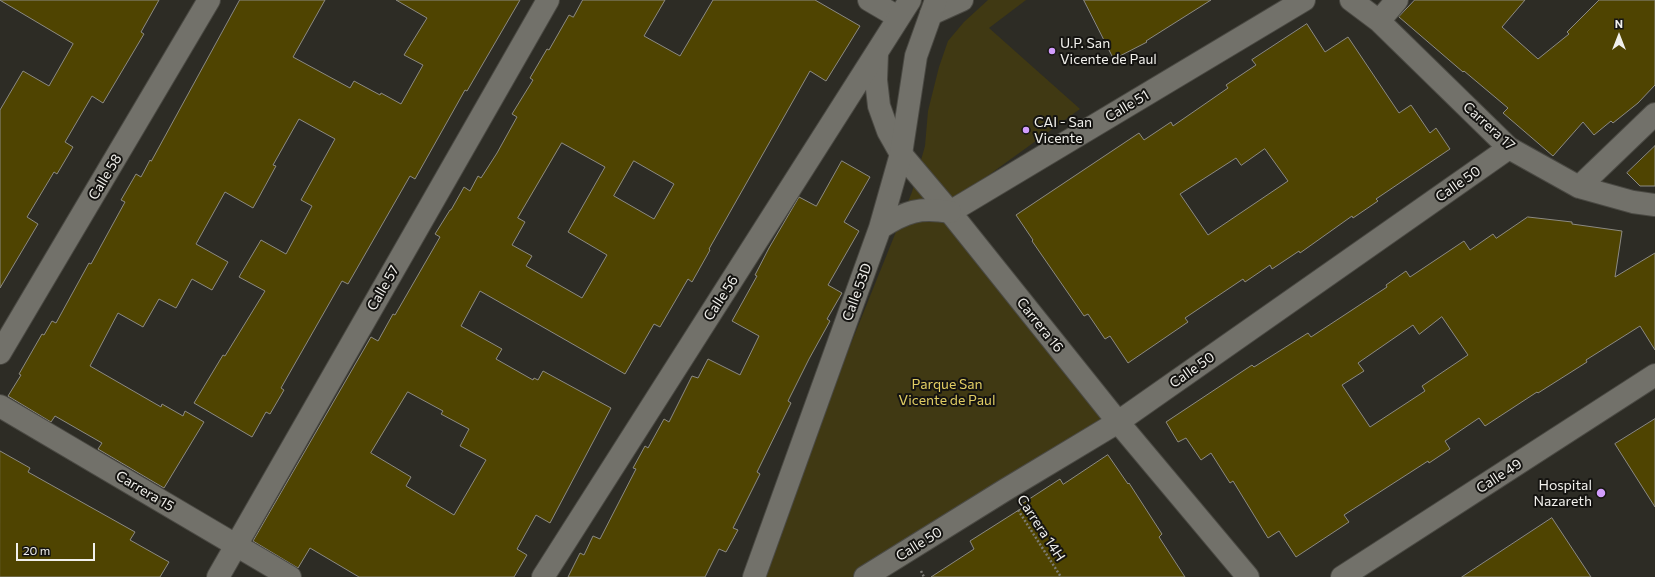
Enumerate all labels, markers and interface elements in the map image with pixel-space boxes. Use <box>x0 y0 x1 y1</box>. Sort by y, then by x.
north arrow <box>1599 16 1639 56</box>
text: N <box>1615 17 1623 30</box>
place label: U.P. San Vicente de Paul <box>1060 35 1157 68</box>
marker: U.P. San Vicente de Paul <box>1047 46 1057 56</box>
street label: Calle 51 <box>1102 86 1152 126</box>
street label: Carrera 17 <box>1460 98 1518 154</box>
place label: CAI - San Vicente <box>1034 114 1092 146</box>
marker: CAI - San Vicente <box>1021 125 1031 135</box>
street label: Calle 58 <box>85 151 125 203</box>
street label: Calle 50 <box>1432 162 1484 206</box>
street label: Calle 53D <box>839 261 875 323</box>
street label: Calle 57 <box>363 262 403 314</box>
street label: Calle 56 <box>700 272 742 324</box>
street label: Carrera 16 <box>1013 294 1067 356</box>
street label: Calle 50 <box>1166 348 1218 392</box>
park label: Parque San Vicente de Paul <box>899 376 995 408</box>
street label: Calle 49 <box>1473 455 1525 497</box>
street label: Carrera 15 <box>113 467 177 515</box>
place label: Hospital Nazareth <box>1533 477 1592 510</box>
marker: Hospital Nazareth <box>1595 487 1607 499</box>
street label: Carrera 14H <box>1013 492 1069 564</box>
street label: Calle 50 <box>893 523 945 565</box>
scale bar <box>18 535 97 561</box>
text: 20 m <box>23 543 50 557</box>

